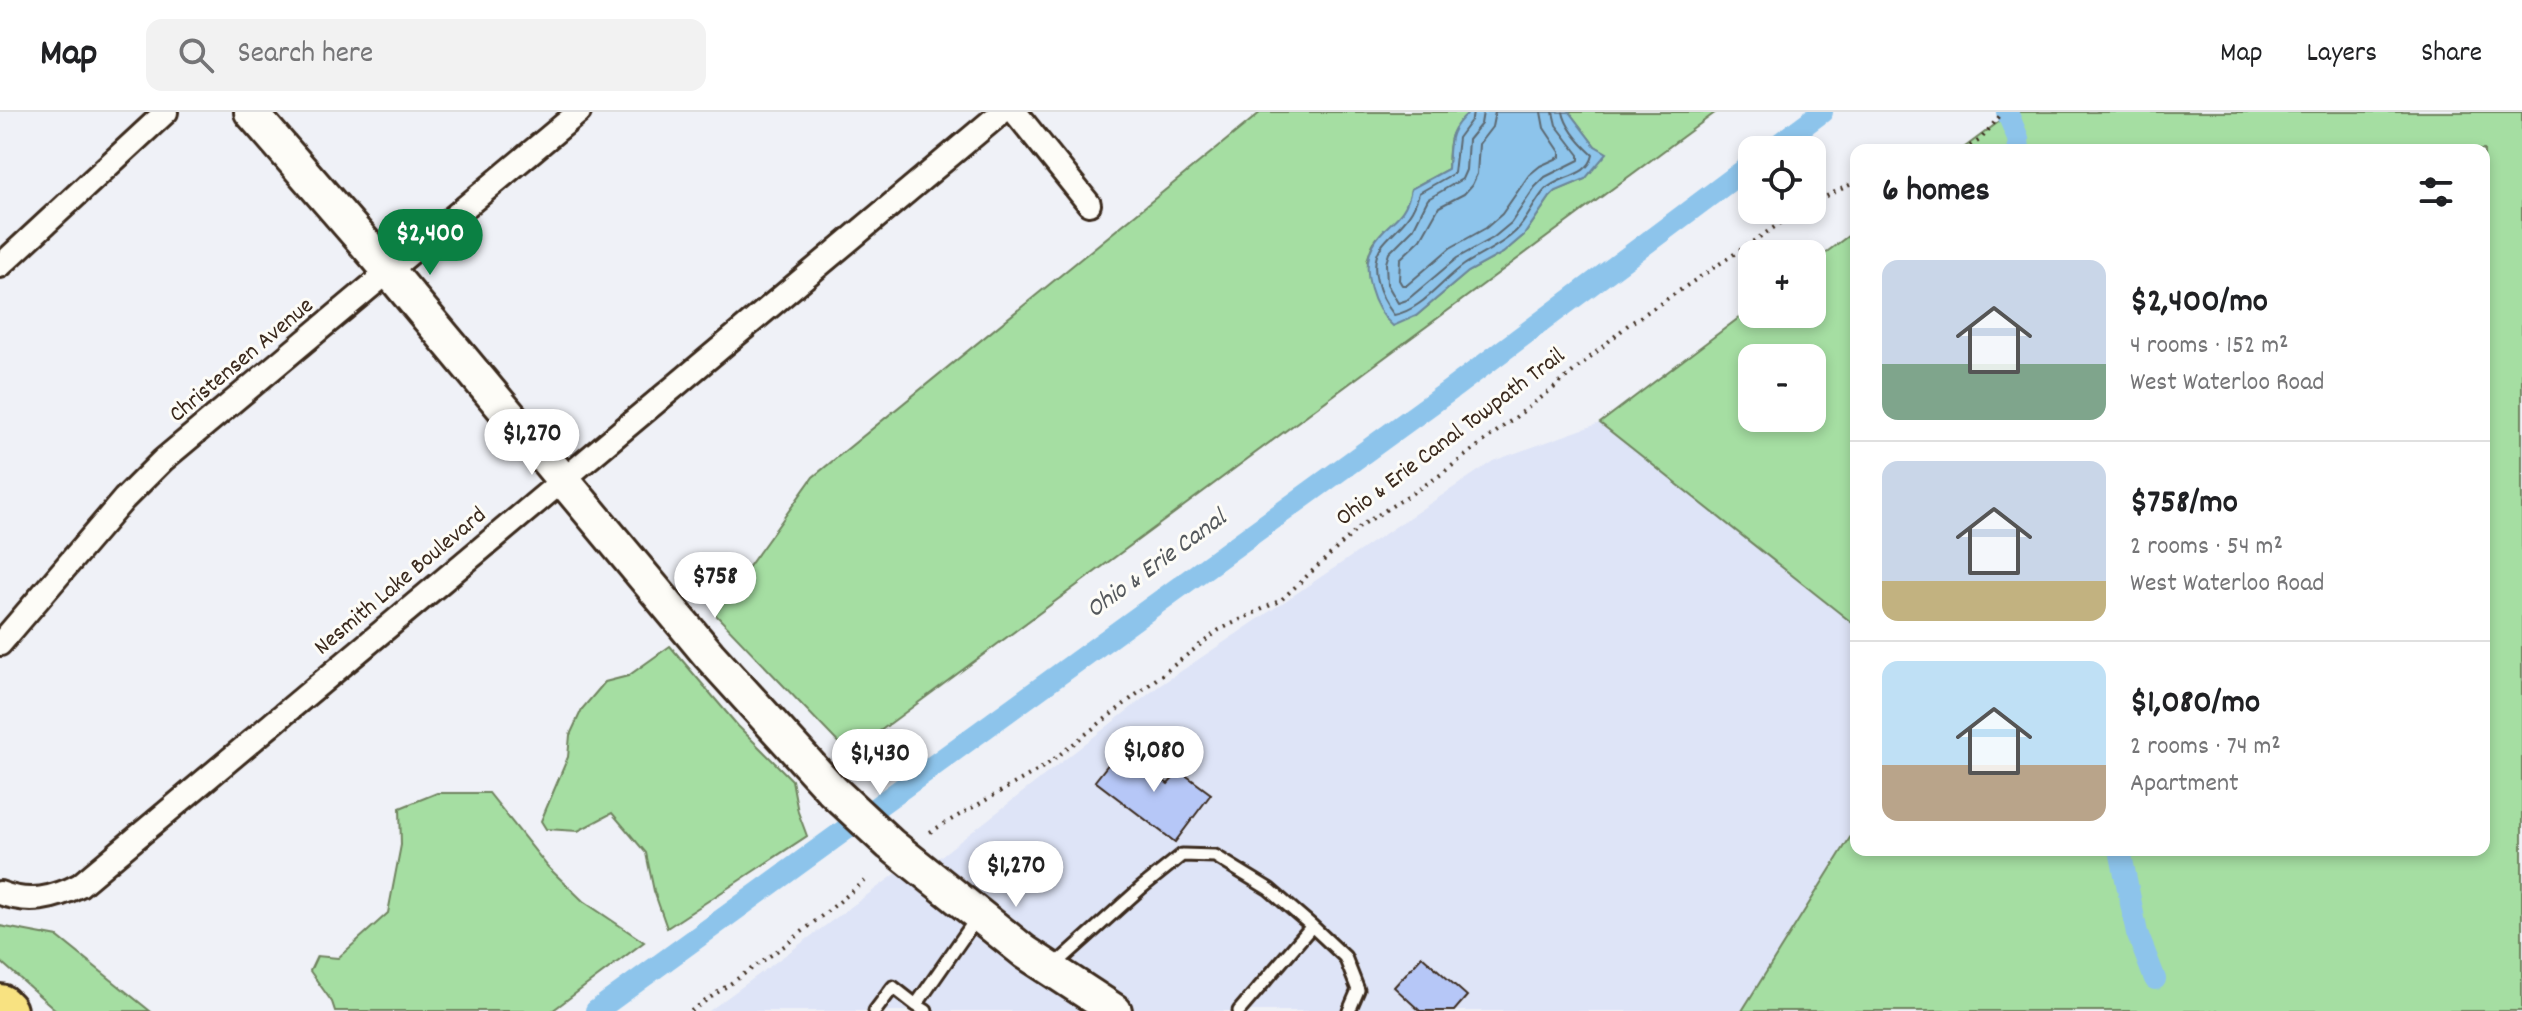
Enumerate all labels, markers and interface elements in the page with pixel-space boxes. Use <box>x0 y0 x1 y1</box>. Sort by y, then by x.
search box <box>146 19 706 91</box>
text: Map <box>40 28 98 83</box>
icon: search <box>174 33 218 77</box>
text: Search here <box>238 34 373 77</box>
text: Map <box>2220 35 2263 75</box>
text: Layers <box>2307 35 2377 75</box>
text: Share <box>2421 35 2482 75</box>
map controls <box>1738 136 1826 432</box>
button: locate <box>1738 136 1826 224</box>
text: 6 homes <box>1882 168 1990 217</box>
icon: filters <box>2414 170 2458 214</box>
pin: $2,400 <box>365 209 495 277</box>
text: $2,400 <box>396 216 464 253</box>
button: + <box>1738 240 1826 328</box>
text: $2,400/mo <box>2130 279 2268 328</box>
street label: Christensen Avenue <box>162 290 322 432</box>
icon: home <box>1946 292 2042 388</box>
text: 4 rooms · 152 m² <box>2130 328 2289 365</box>
street label: Ohio & Erie Canal Towpath Trail <box>1329 340 1573 536</box>
button: − <box>1738 344 1826 432</box>
text: West Waterloo Road <box>2130 365 2325 402</box>
pin: $1,270 <box>467 409 597 477</box>
text: $1,270 <box>502 416 562 453</box>
text: $758/mo <box>2130 480 2238 529</box>
icon: home <box>1946 493 2042 589</box>
street label: Nesmith Lake Boulevard <box>307 500 495 664</box>
water label: Ohio & Erie Canal <box>1079 500 1236 629</box>
text: 2 rooms · 54 m² <box>2130 529 2283 566</box>
pin: $758 <box>668 552 762 620</box>
text: $758 <box>692 559 738 596</box>
text: West Waterloo Road <box>2130 566 2325 603</box>
text: $1,080/mo <box>2130 680 2260 729</box>
icon: home <box>1946 693 2042 789</box>
pin: $1,080 <box>1089 726 1219 794</box>
pin: $1,430 <box>815 729 945 797</box>
text: 2 rooms · 74 m² <box>2130 729 2281 766</box>
text: $1,080 <box>1123 733 1185 770</box>
text: $1,430 <box>850 736 910 773</box>
text: Apartment <box>2130 766 2239 803</box>
pin: $1,270 <box>951 841 1081 909</box>
text: $1,270 <box>986 848 1046 885</box>

